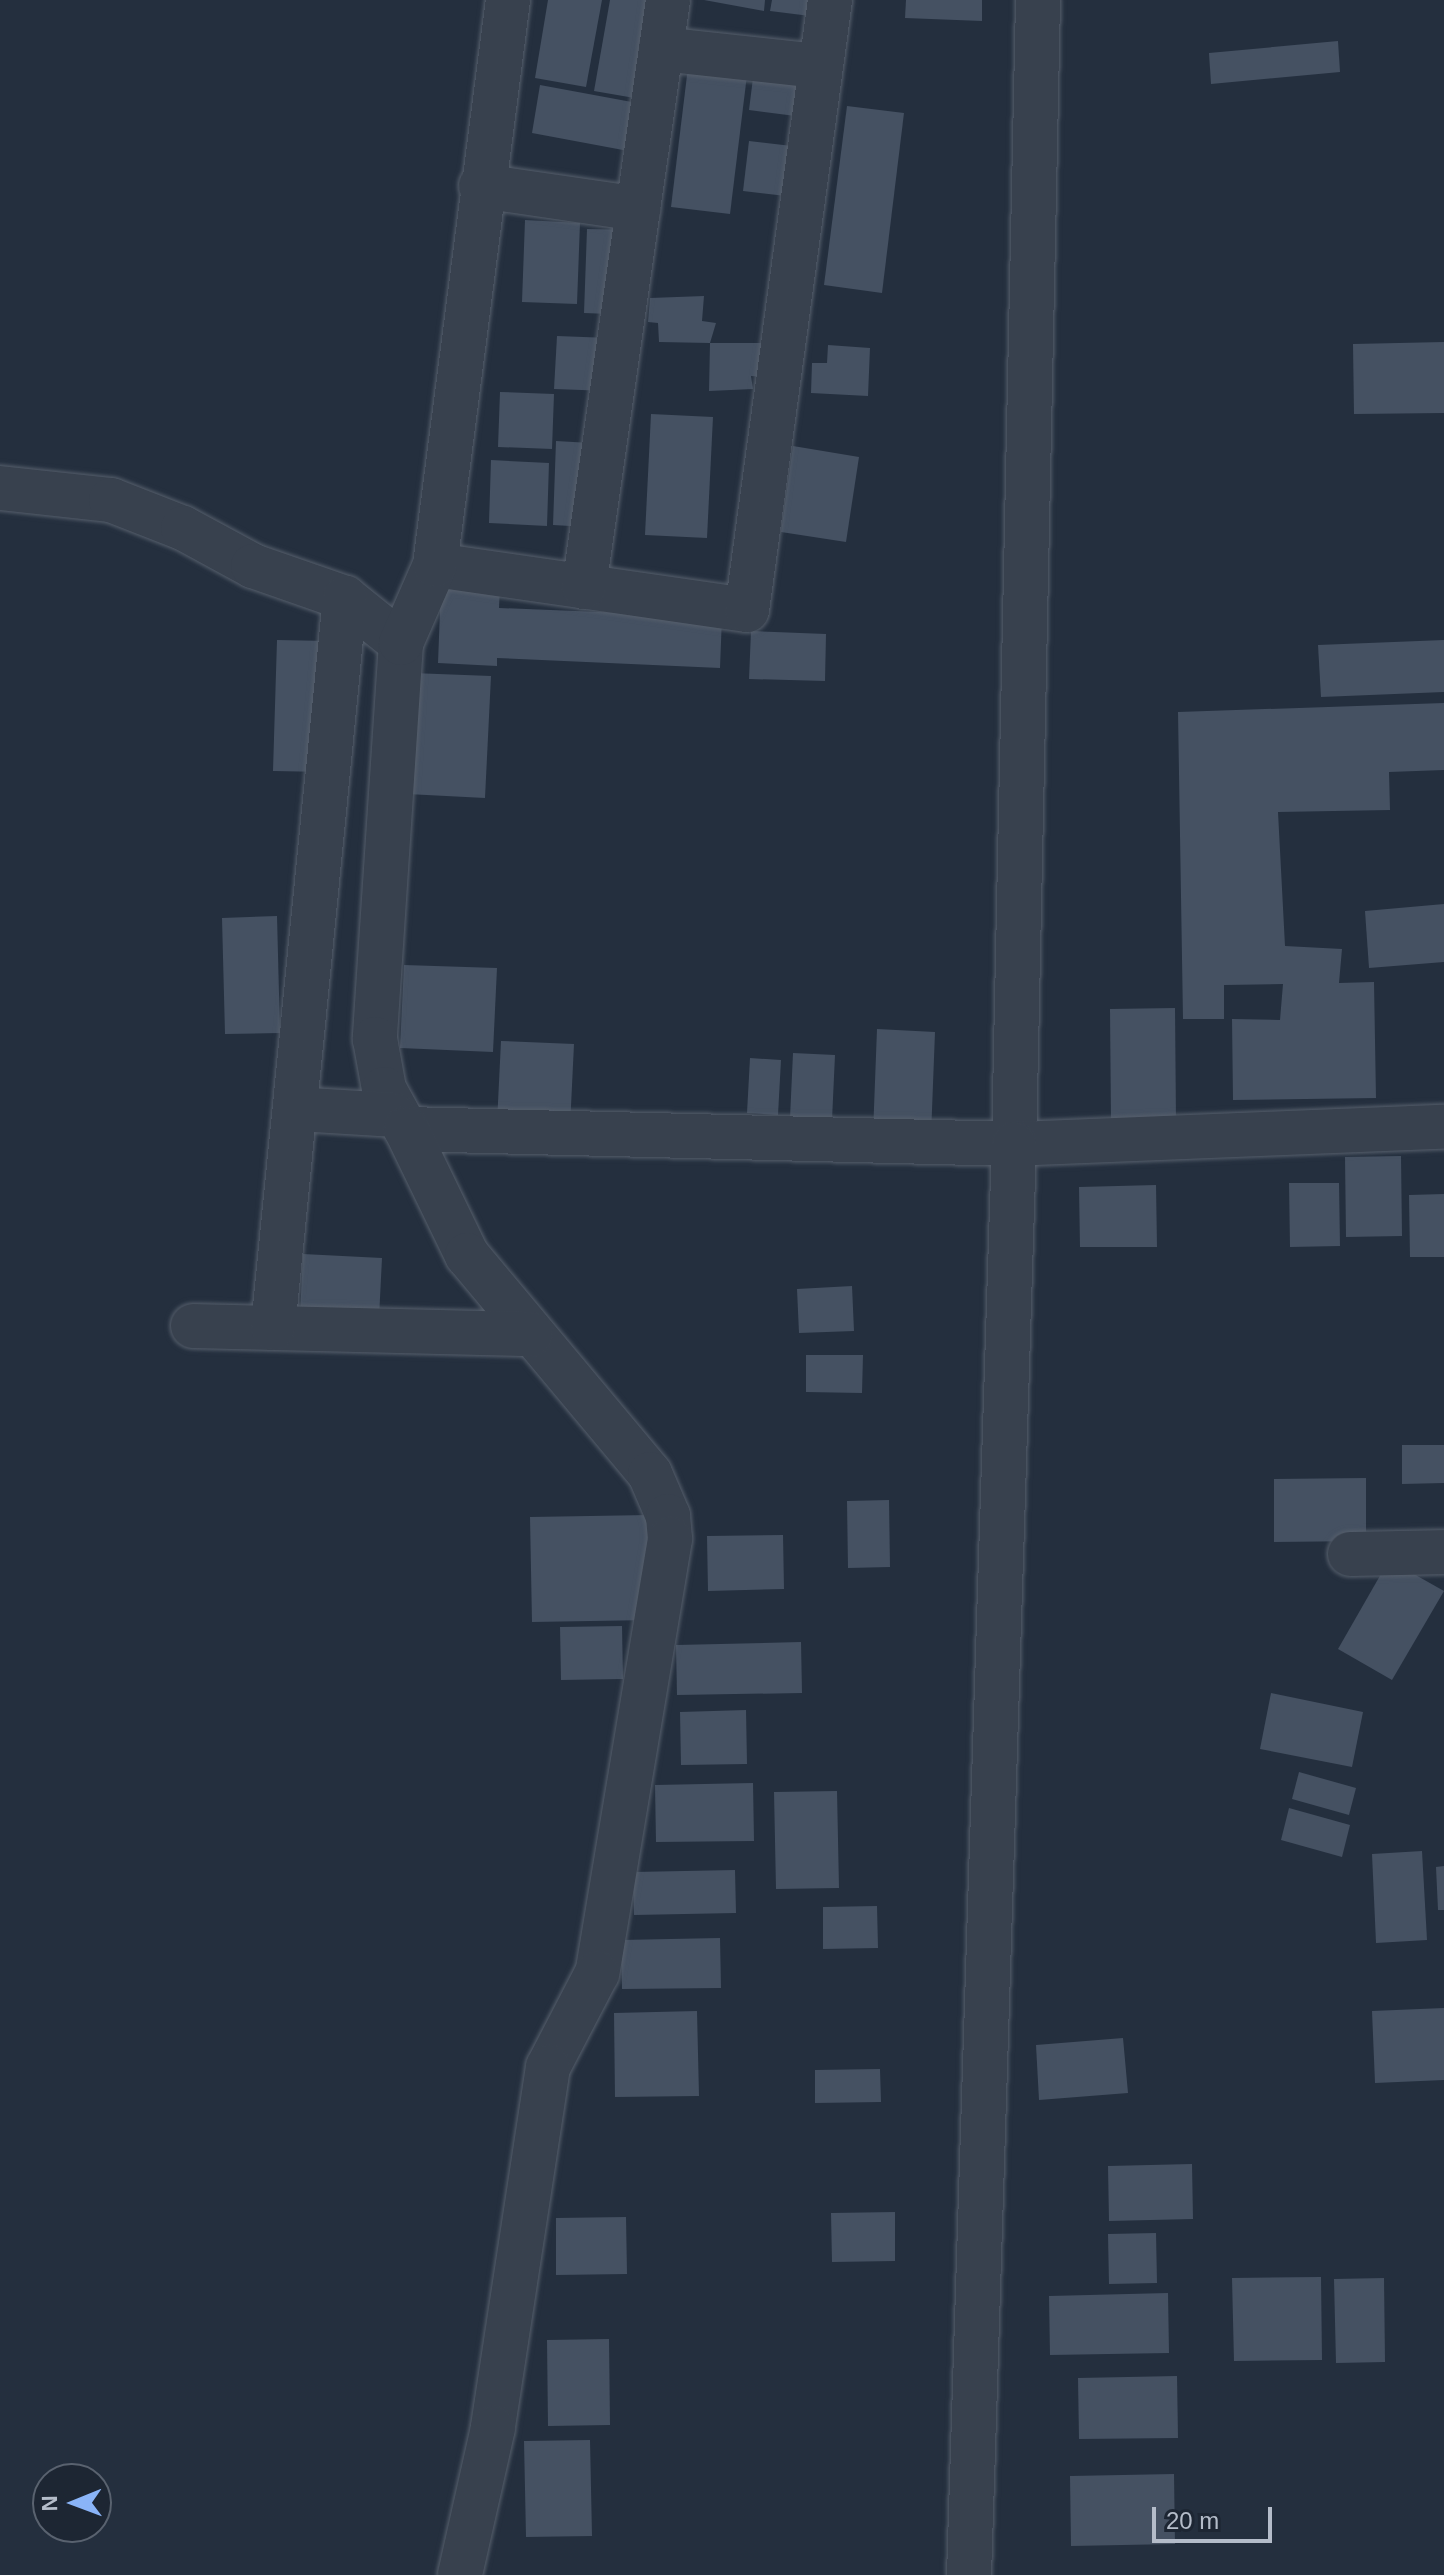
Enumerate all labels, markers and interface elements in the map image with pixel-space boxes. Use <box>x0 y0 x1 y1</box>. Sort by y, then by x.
north arrow <box>32 2463 112 2543</box>
scale bar <box>1156 2491 1276 2541</box>
text: N <box>37 2495 62 2512</box>
text: 20 m <box>1166 2507 1219 2534</box>

